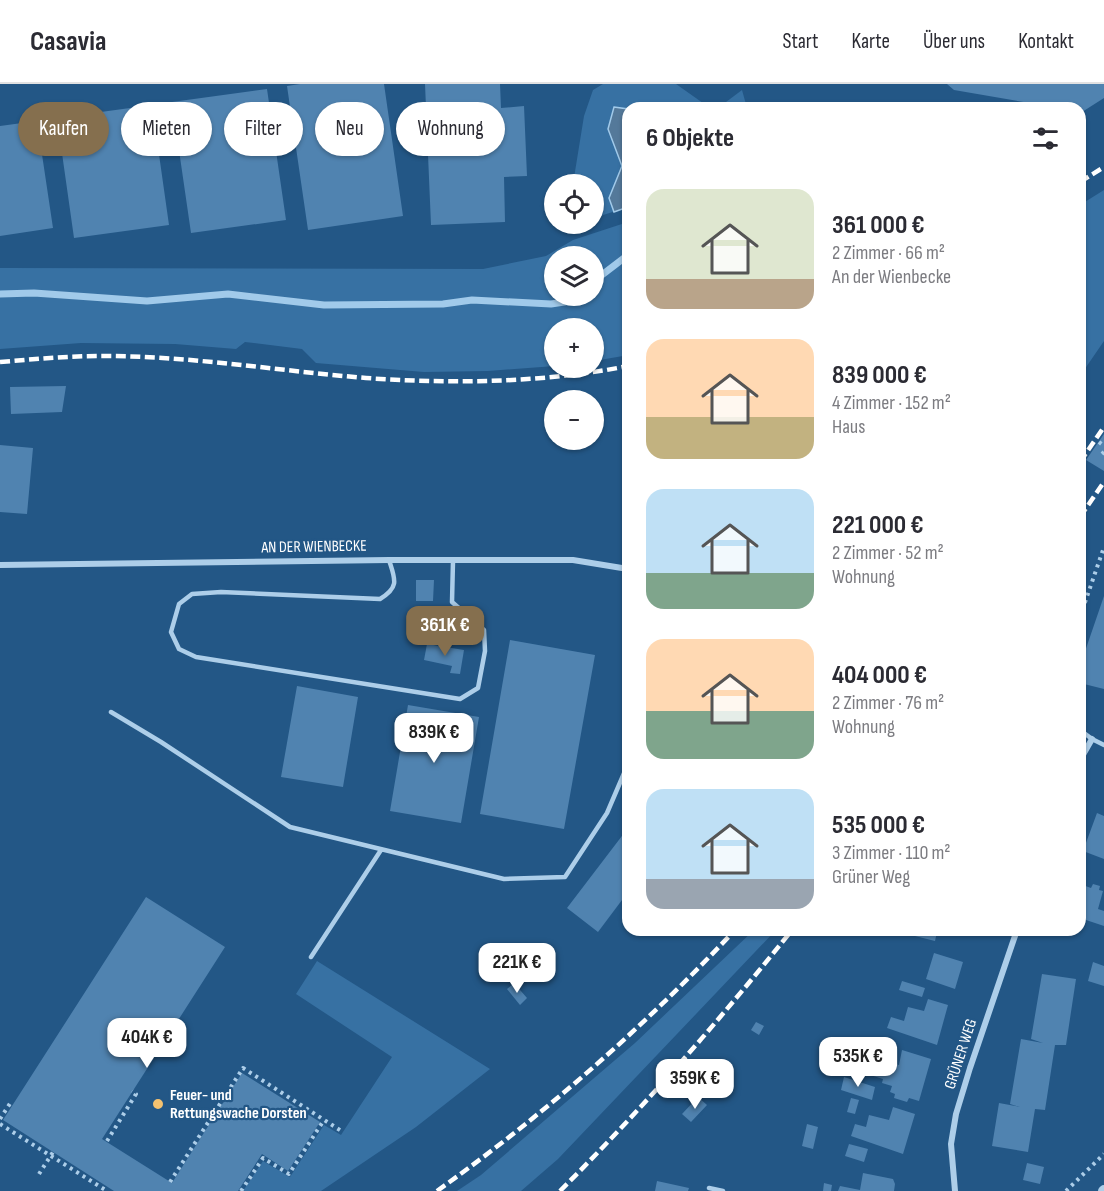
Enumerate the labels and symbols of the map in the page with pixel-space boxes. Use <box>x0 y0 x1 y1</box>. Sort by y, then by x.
street label: AN DER WIENBECKE <box>260 537 367 557</box>
pin: 361K € <box>396 606 494 657</box>
pin: 839K € <box>385 713 483 764</box>
pin: 221K € <box>468 943 566 994</box>
street label: GRÜNER WEG <box>941 1016 981 1092</box>
pin: 404K € <box>98 1018 196 1069</box>
pin: 535K € <box>809 1037 907 1088</box>
pin: 359K € <box>646 1059 744 1110</box>
place label: Feuer- und Rettungswache Dorsten <box>170 1086 307 1123</box>
marker: Feuer- und Rettungswache Dorsten <box>151 1097 165 1111</box>

